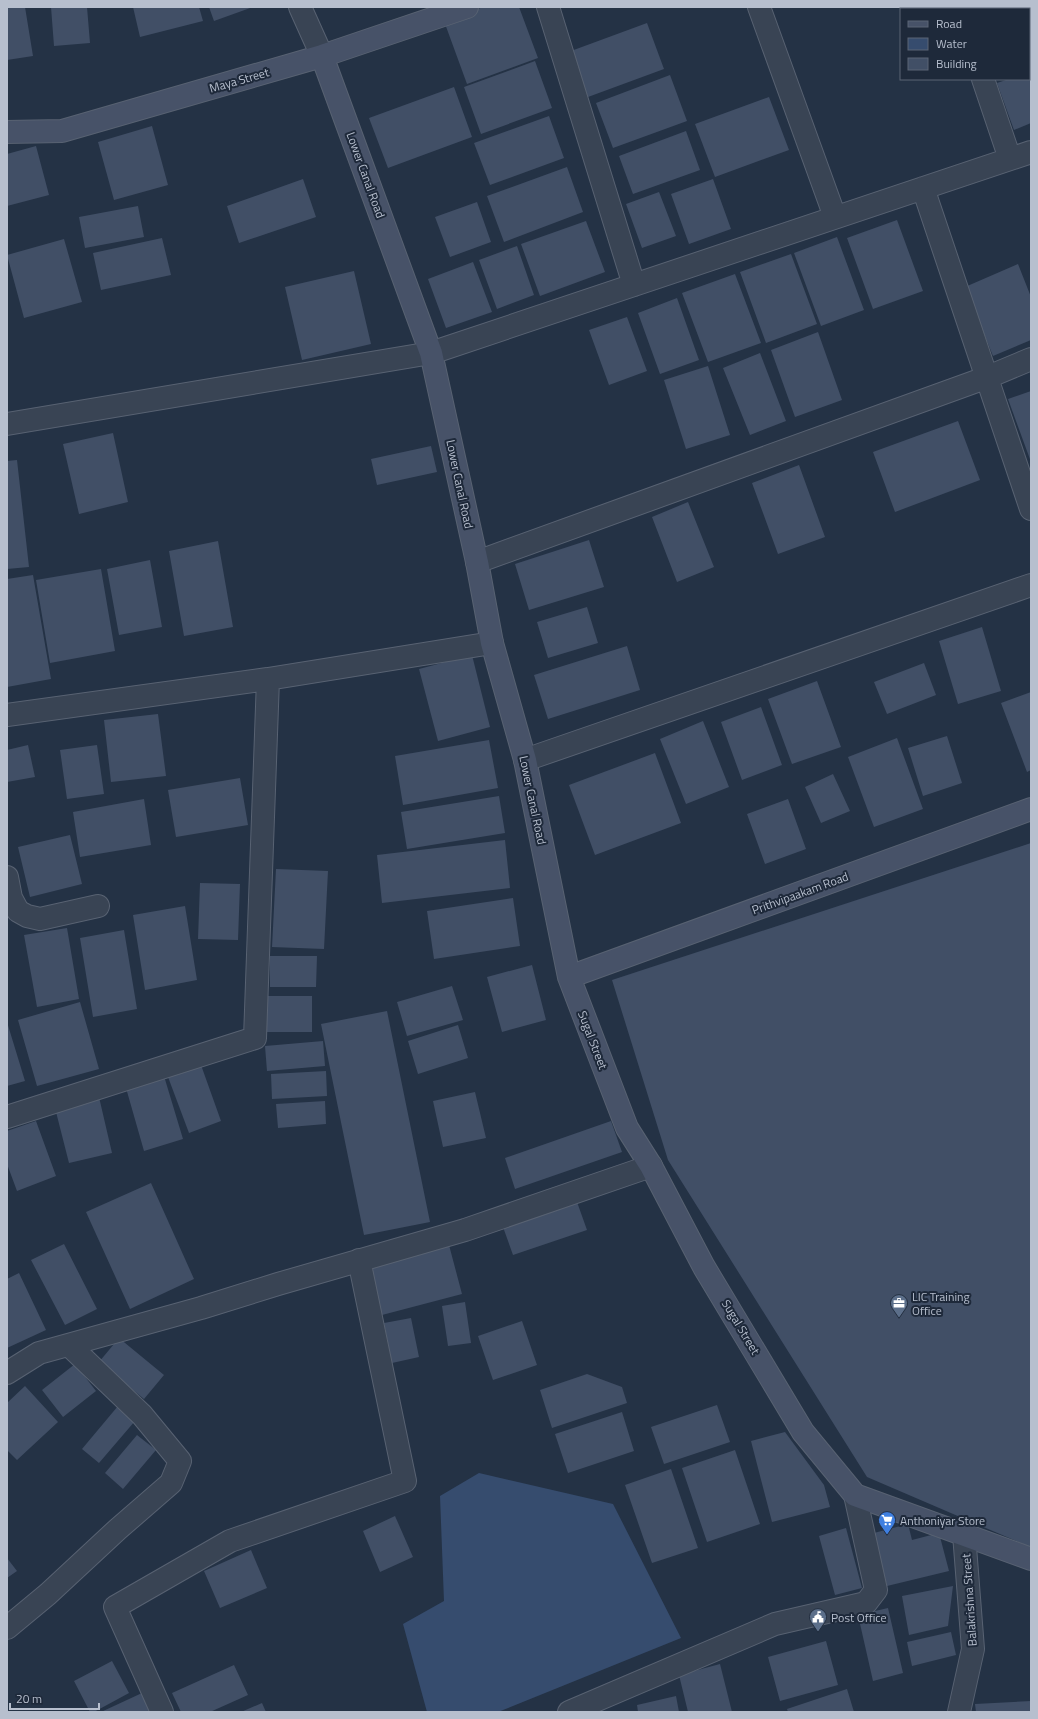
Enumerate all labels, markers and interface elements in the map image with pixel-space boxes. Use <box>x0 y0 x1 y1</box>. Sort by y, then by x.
legend <box>900 8 1030 80</box>
text: Road <box>936 14 962 33</box>
text: Water <box>936 34 967 53</box>
text: Building <box>936 54 977 73</box>
street label: Maya Street <box>207 62 272 98</box>
street label: Lower Canal Road <box>342 129 390 221</box>
street label: Lower Canal Road <box>441 438 479 530</box>
street label: Lower Canal Road <box>514 754 552 846</box>
street label: Prithvipaakam Road <box>749 867 851 919</box>
street label: Sugal Street <box>573 1008 613 1073</box>
place label: LIC Training Office <box>912 1287 970 1320</box>
office icon: LIC Training Office <box>889 1293 909 1318</box>
street label: Sugal Street <box>717 1296 765 1359</box>
supermarket icon: Anthoniyar Store <box>877 1510 897 1535</box>
place label: Anthoniyar Store <box>900 1511 985 1530</box>
street label: Balakrishna Street <box>956 1552 982 1647</box>
public building icon: Post Office <box>808 1607 828 1632</box>
place label: Post Office <box>831 1608 887 1627</box>
scale bar <box>10 1685 99 1711</box>
text: 20 m <box>16 1689 42 1708</box>

